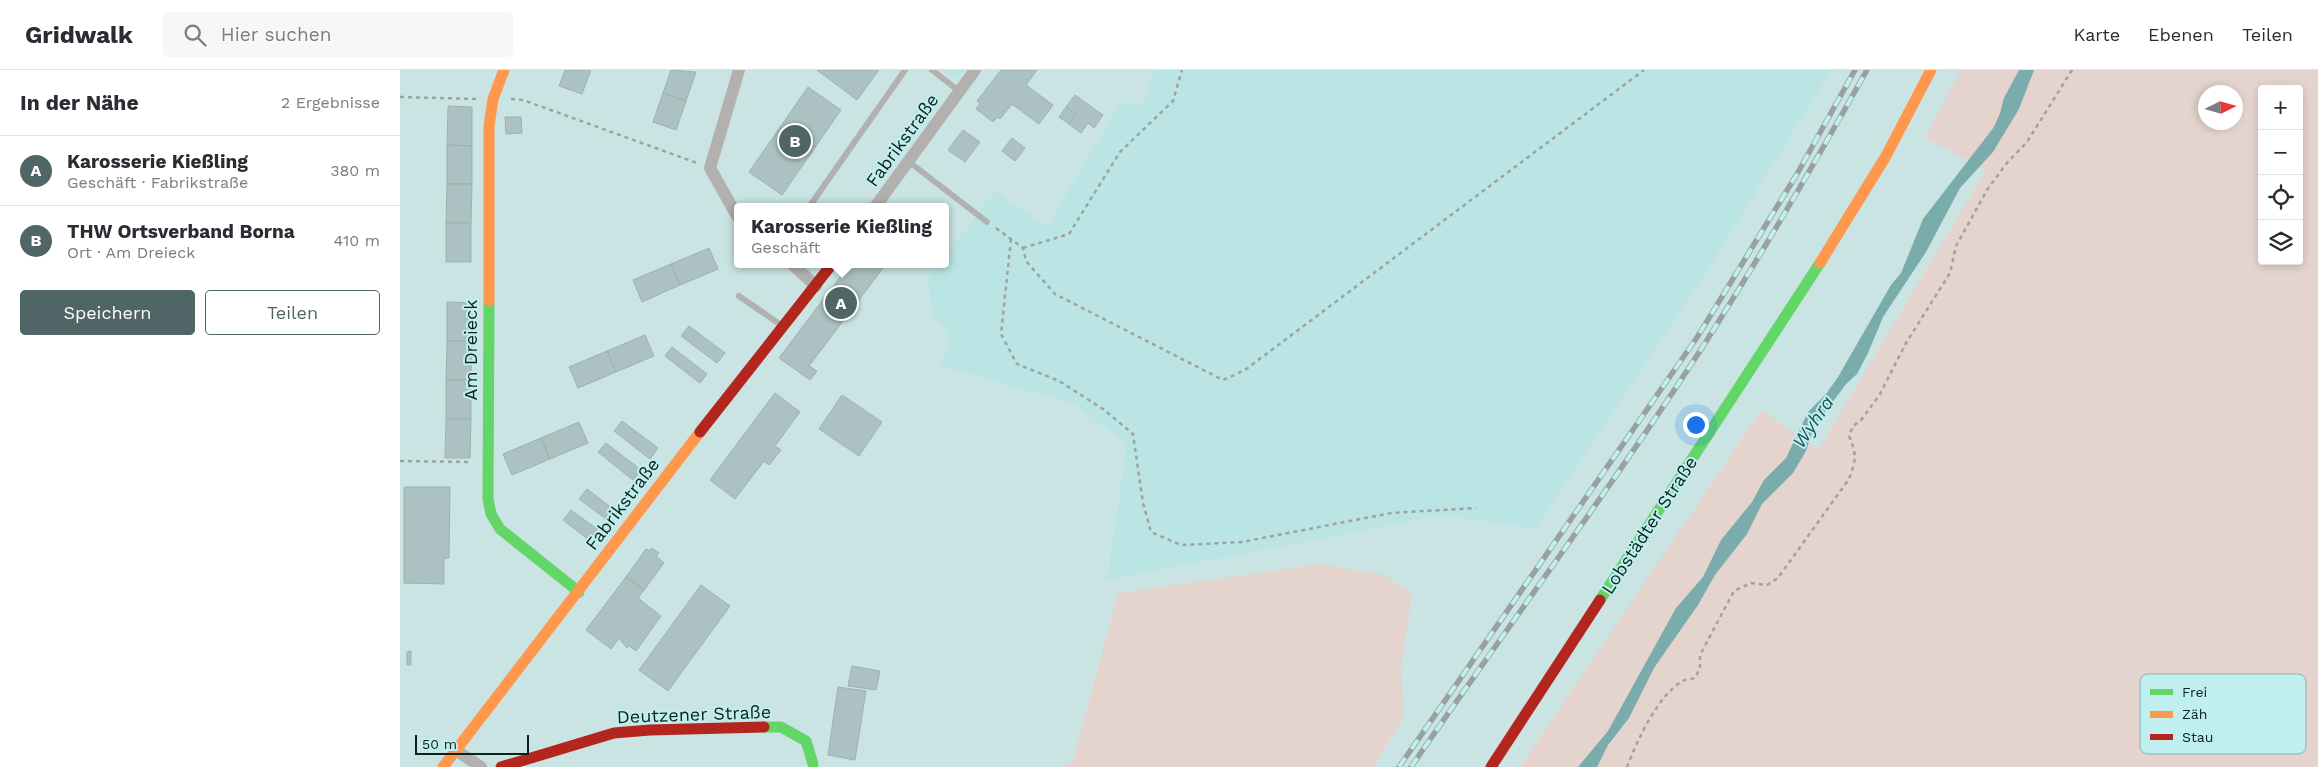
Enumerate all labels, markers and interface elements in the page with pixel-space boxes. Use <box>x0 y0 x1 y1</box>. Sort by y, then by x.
search box <box>163 12 513 57</box>
text: Gridwalk <box>25 21 133 49</box>
icon: search <box>181 21 209 49</box>
text: Hier suchen <box>221 23 331 46</box>
text: Karte <box>2074 24 2120 45</box>
text: Ebenen <box>2148 24 2214 45</box>
text: Teilen <box>2242 24 2293 45</box>
north arrow <box>2198 85 2243 130</box>
map controls <box>2258 85 2303 265</box>
button: + <box>2258 85 2303 130</box>
text: In der Nähe <box>20 90 139 115</box>
street label: Fabrikstraße <box>861 90 943 190</box>
text: 2 Ergebnisse <box>281 93 380 112</box>
pin: B <box>779 122 811 160</box>
button: − <box>2258 130 2303 175</box>
text: Karosserie Kießling <box>67 150 248 173</box>
text: A <box>31 161 41 180</box>
text: 380 m <box>330 161 380 180</box>
text: Geschäft · Fabrikstraße <box>67 173 248 192</box>
button: locate <box>2258 175 2303 220</box>
popup <box>734 203 949 268</box>
text: Karosserie Kießling <box>751 215 932 238</box>
text: THW Ortsverband Borna <box>67 220 295 243</box>
button: layers <box>2258 220 2303 265</box>
text: B <box>31 231 41 250</box>
text: 410 m <box>334 231 380 250</box>
text: Geschäft <box>751 238 820 257</box>
text: Ort · Am Dreieck <box>67 243 195 262</box>
pin: A <box>825 284 857 322</box>
button: Speichern <box>20 290 195 335</box>
button: Teilen <box>205 290 380 335</box>
street label: Am Dreieck <box>460 300 481 400</box>
water label: Wyhra <box>1787 391 1839 452</box>
your location <box>1683 412 1709 438</box>
street label: Lobstädter Straße <box>1597 452 1701 598</box>
street label: Fabrikstraße <box>581 454 663 554</box>
legend <box>2140 674 2306 754</box>
text: Frei <box>2182 684 2207 700</box>
street label: Deutzener Straße <box>617 701 771 727</box>
text: Zäh <box>2182 706 2207 722</box>
text: Stau <box>2182 729 2213 745</box>
scale bar <box>415 732 529 755</box>
text: 50 m <box>422 736 457 752</box>

